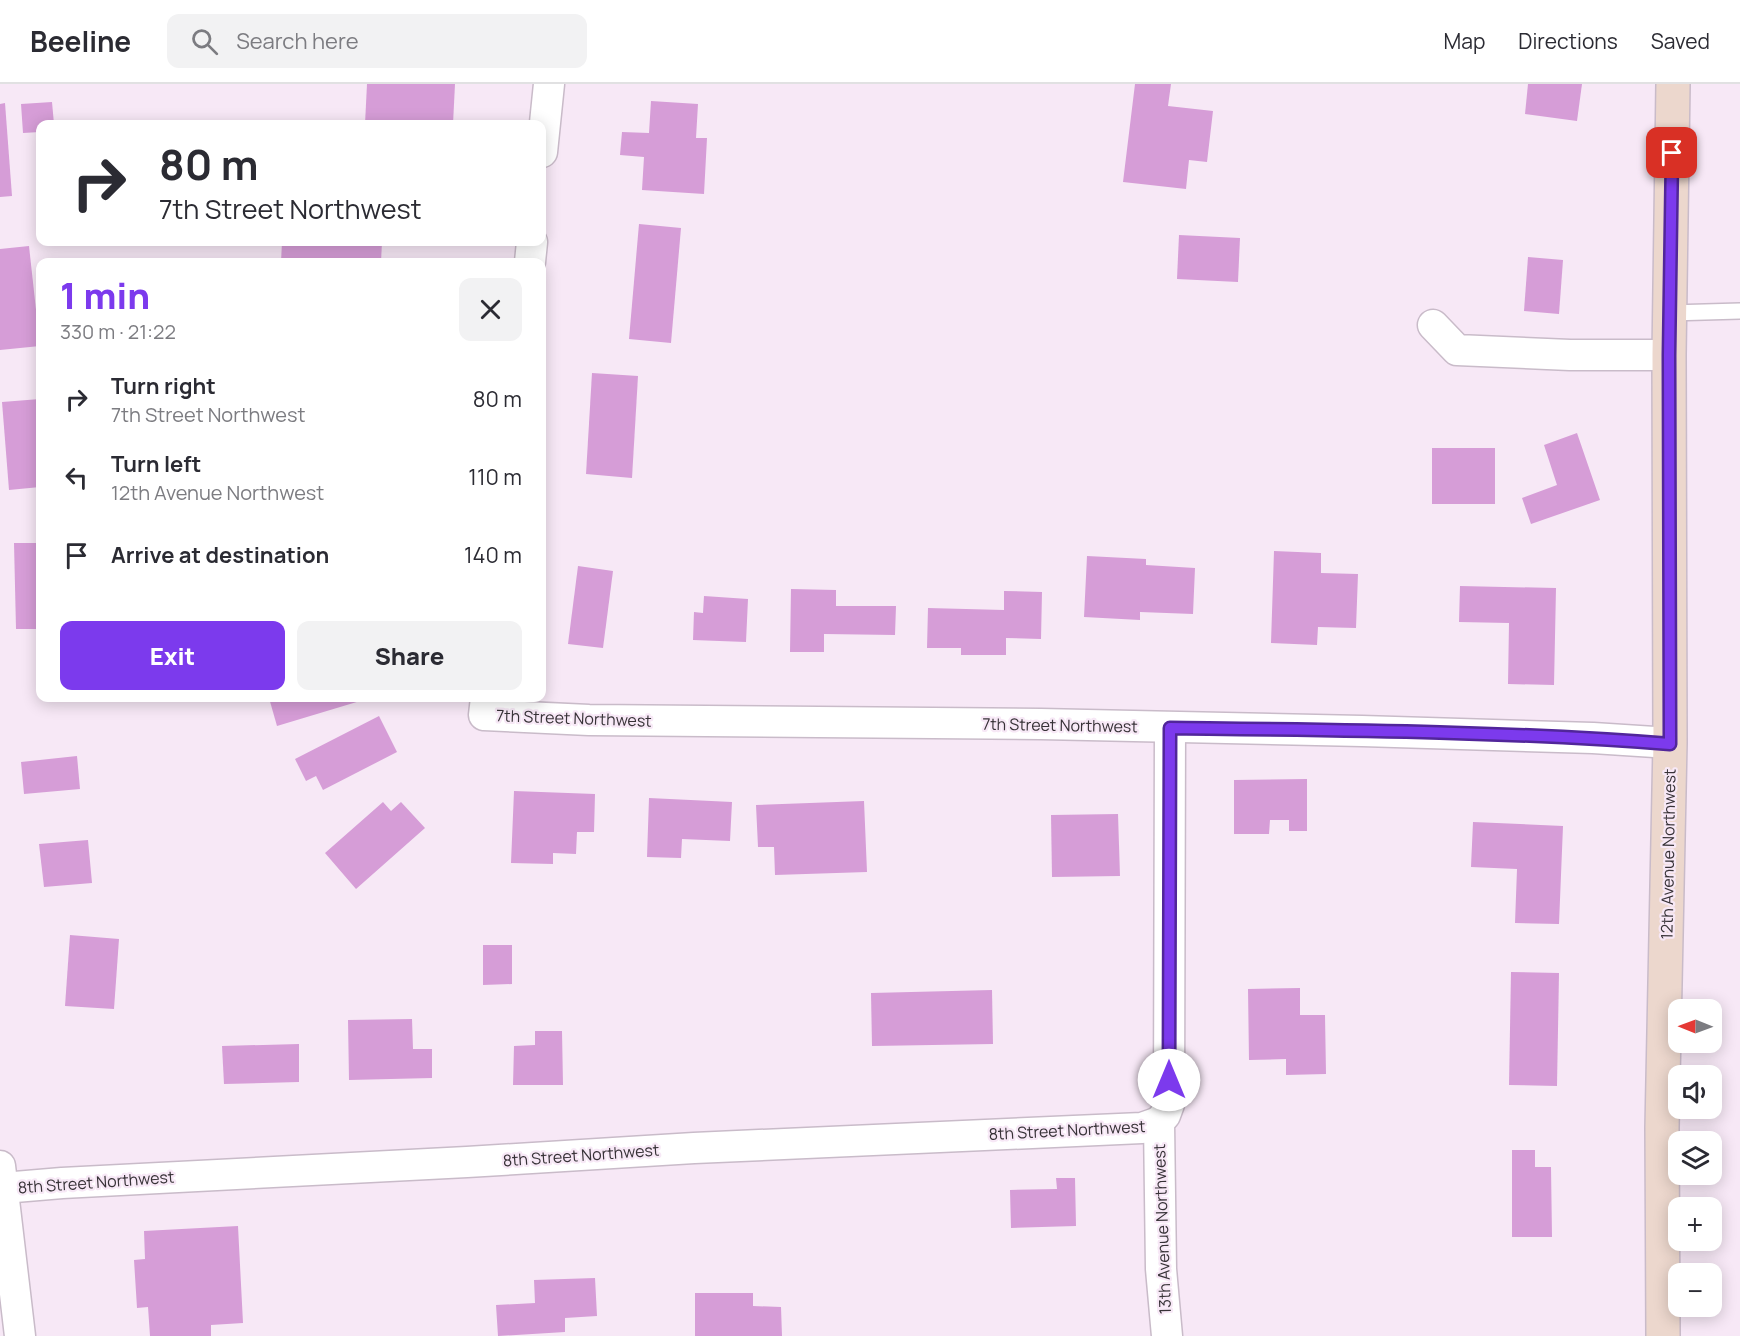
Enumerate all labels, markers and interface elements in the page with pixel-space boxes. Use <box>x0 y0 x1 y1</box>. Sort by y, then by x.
search box <box>167 14 587 68</box>
text: Beeline <box>30 22 131 60</box>
icon: search <box>188 25 221 58</box>
text: Search here <box>236 26 359 56</box>
text: Map <box>1444 27 1485 55</box>
text: Directions <box>1518 27 1618 55</box>
text: Saved <box>1651 27 1710 55</box>
pin <box>1646 127 1697 178</box>
text: 80 m <box>159 135 259 193</box>
icon: arrive <box>1655 136 1688 169</box>
icon: right <box>60 144 138 222</box>
text: 7th Street Northwest <box>159 190 422 227</box>
text: 1 min <box>60 271 150 320</box>
button: close <box>459 278 522 341</box>
text: 330 m · 21:22 <box>60 318 176 345</box>
text: Turn right <box>111 371 216 401</box>
icon: right <box>60 383 93 416</box>
text: 80 m <box>473 384 522 414</box>
text: 7th Street Northwest <box>111 401 305 428</box>
text: Turn left <box>111 449 201 479</box>
icon: left <box>60 461 93 494</box>
text: 110 m <box>468 462 522 492</box>
text: 12th Avenue Northwest <box>111 479 324 506</box>
icon: arrive <box>60 539 93 572</box>
text: Arrive at destination <box>111 540 329 570</box>
text: 140 m <box>464 540 522 570</box>
button: Exit <box>60 621 285 690</box>
button: Share <box>297 621 522 690</box>
street label: 7th Street Northwest <box>496 704 652 732</box>
street label: 7th Street Northwest <box>982 713 1138 737</box>
street label: 12th Avenue Northwest <box>1656 768 1680 940</box>
north arrow <box>1668 999 1722 1053</box>
map controls <box>1668 999 1722 1317</box>
position arrow <box>1137 1048 1201 1112</box>
button: sound <box>1668 1065 1722 1119</box>
street label: 8th Street Northwest <box>988 1115 1146 1145</box>
button: layers <box>1668 1131 1722 1185</box>
street label: 8th Street Northwest <box>502 1139 660 1171</box>
street label: 13th Avenue Northwest <box>1148 1143 1176 1315</box>
street label: 8th Street Northwest <box>17 1166 175 1198</box>
button: + <box>1668 1197 1722 1251</box>
button: − <box>1668 1263 1722 1317</box>

